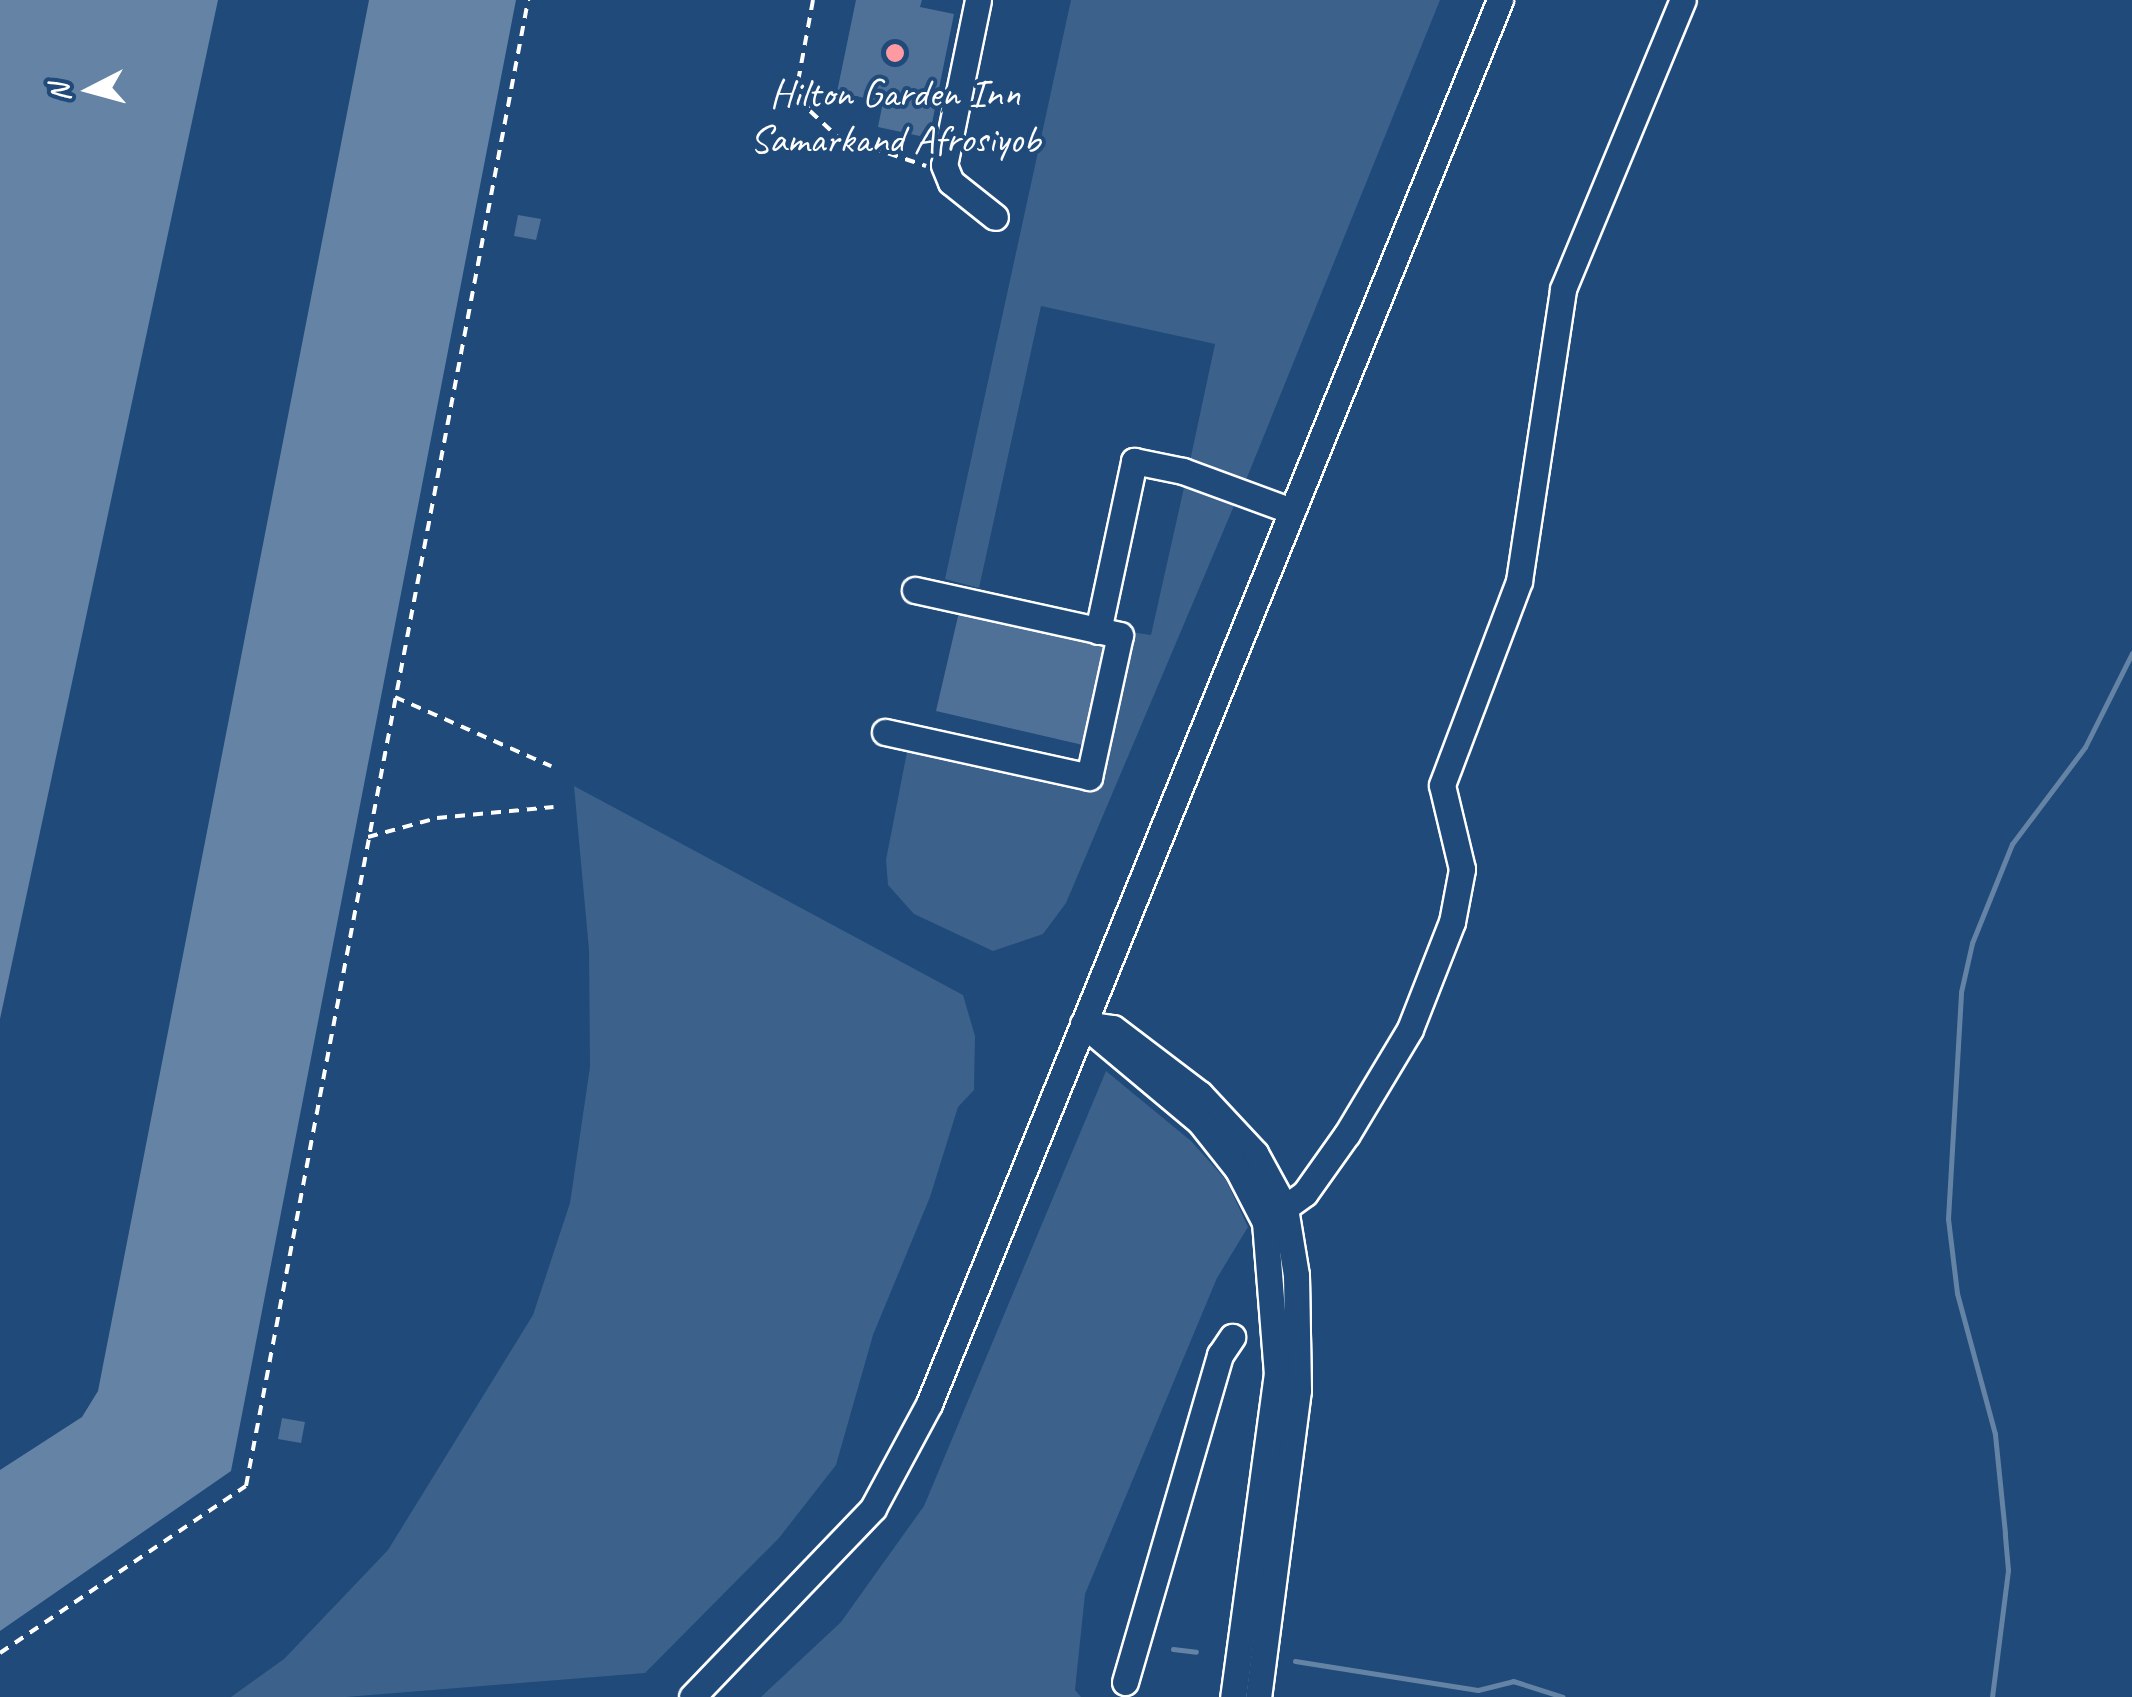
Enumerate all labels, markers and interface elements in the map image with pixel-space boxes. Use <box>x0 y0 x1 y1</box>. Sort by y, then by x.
north arrow <box>40 40 140 140</box>
marker: Hilton Garden Inn Samarkand Afrosiyob <box>884 42 906 64</box>
place label: Hilton Garden Inn Samarkand Afrosiyob <box>750 69 1040 163</box>
text: N <box>41 83 78 104</box>

